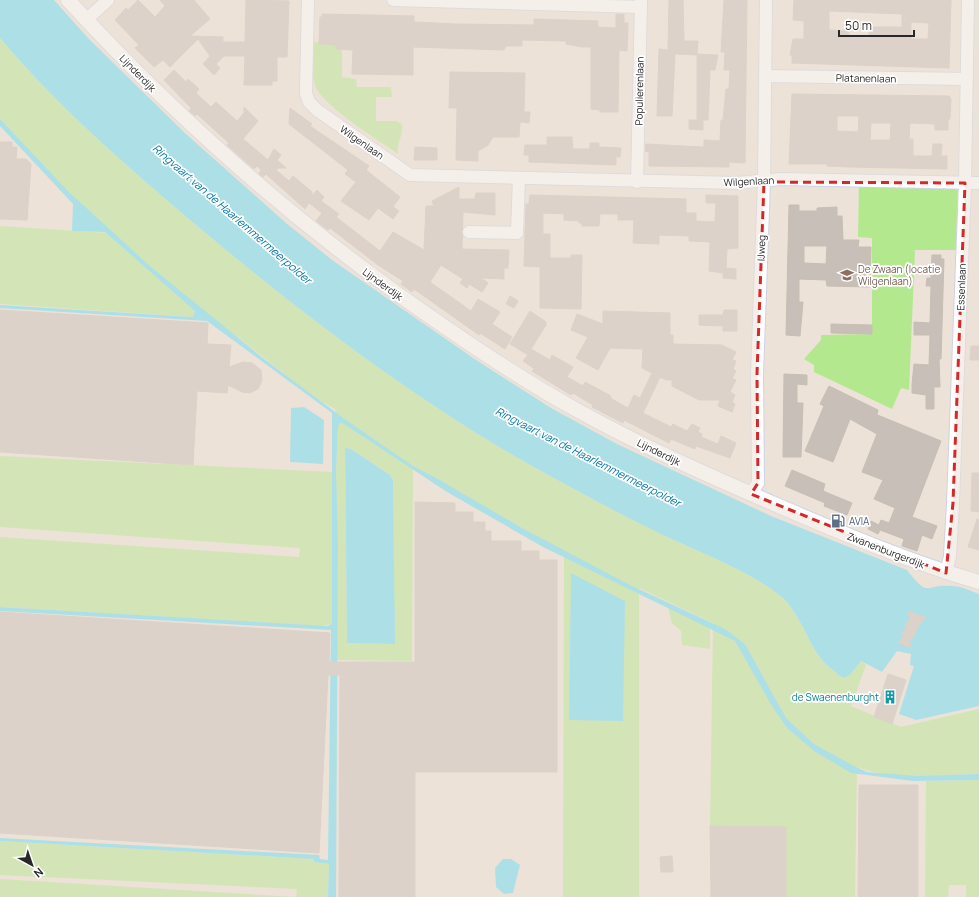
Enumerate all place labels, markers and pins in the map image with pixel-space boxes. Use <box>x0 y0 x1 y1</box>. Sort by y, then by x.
place label: De Zwaan (locatie Wilgenlaan) <box>858 262 940 288</box>
school or university icon: De Zwaan (locatie Wilgenlaan) <box>839 267 855 283</box>
fuel station icon: AVIA <box>830 513 846 529</box>
place label: AVIA <box>849 514 870 528</box>
building icon: de Swaenenburght <box>882 689 898 705</box>
place label: de Swaenenburght <box>792 690 879 704</box>

